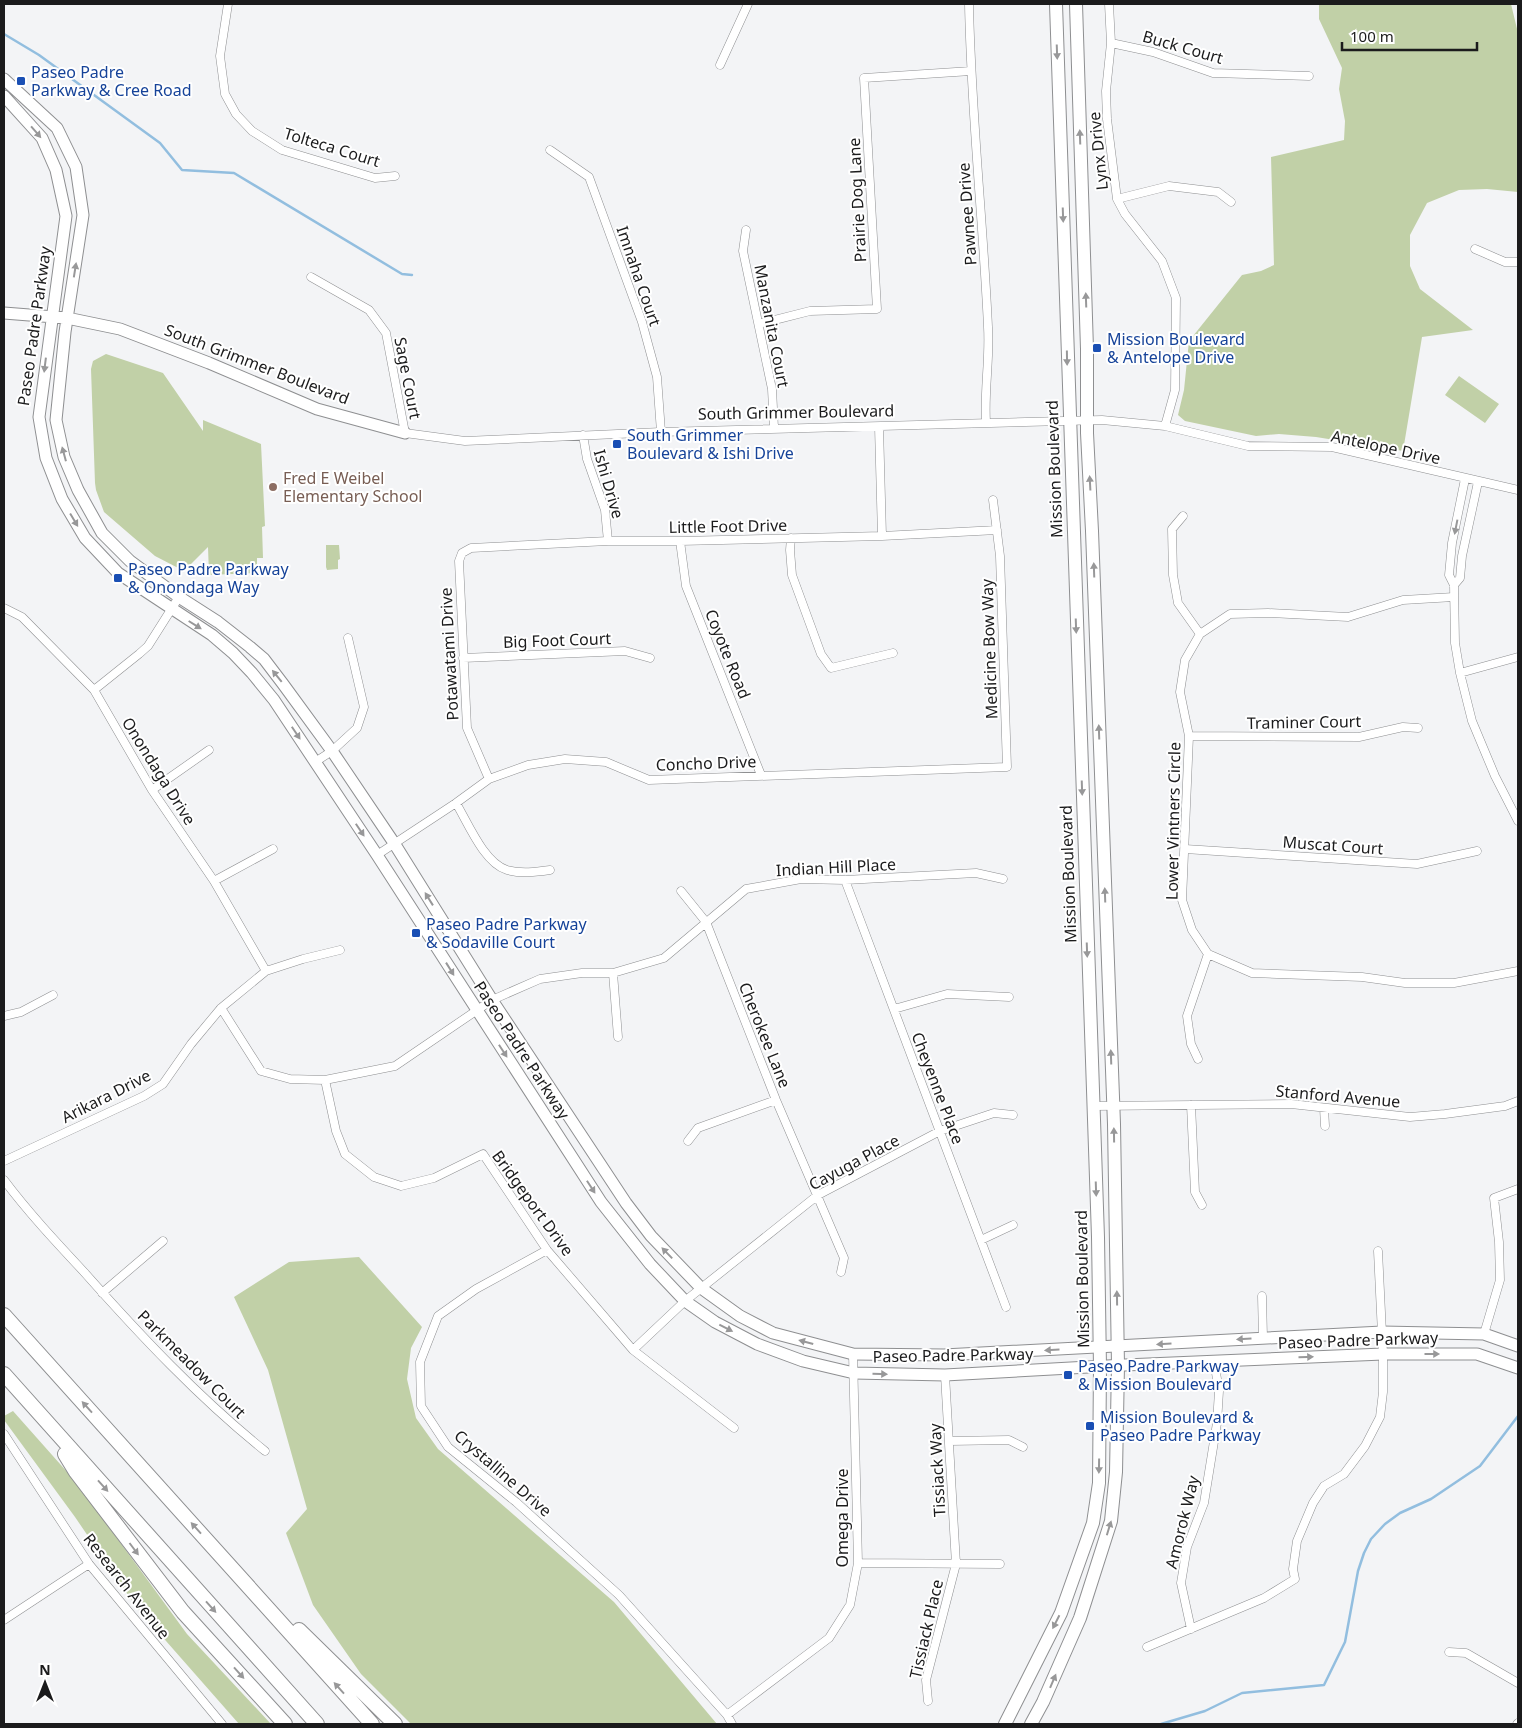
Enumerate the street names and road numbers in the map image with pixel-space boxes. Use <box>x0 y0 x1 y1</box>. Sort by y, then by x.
street label: Buck Court <box>1140 25 1226 69</box>
street label: Lynx Drive <box>1083 111 1113 191</box>
street label: Tolteca Court <box>281 122 383 172</box>
street label: Prairie Dog Lane <box>843 137 871 263</box>
street label: Pawnee Drive <box>952 162 982 266</box>
street label: Imnaha Court <box>612 223 666 329</box>
street label: Paseo Padre Parkway <box>12 244 56 407</box>
street label: Manzanita Court <box>749 263 795 390</box>
street label: South Grimmer Boulevard <box>161 319 353 409</box>
street label: Sage Court <box>389 335 427 421</box>
street label: South Grimmer Boulevard <box>698 399 894 425</box>
street label: Mission Boulevard <box>1041 400 1067 538</box>
street label: Antelope Drive <box>1329 425 1443 469</box>
street label: Ishi Drive <box>589 447 629 521</box>
street label: Little Foot Drive <box>669 514 787 538</box>
street label: Medicine Bow Way <box>976 578 1002 720</box>
street label: Potawatami Drive <box>435 587 463 721</box>
street label: Coyote Road <box>700 606 756 702</box>
street label: Big Foot Court <box>503 627 612 653</box>
street label: Traminer Court <box>1247 710 1361 734</box>
street label: Onondaga Drive <box>117 713 201 829</box>
street label: Lower Vintners Circle <box>1161 742 1185 900</box>
street label: Concho Drive <box>655 750 757 776</box>
street label: Mission Boulevard <box>1055 805 1081 943</box>
street label: Muscat Court <box>1282 831 1384 860</box>
street label: Indian Hill Place <box>775 853 897 881</box>
street label: Paseo Padre Parkway <box>469 977 575 1124</box>
street label: Cherokee Lane <box>734 979 796 1091</box>
street label: Cheyenne Place <box>907 1029 969 1147</box>
street label: Arikara Drive <box>58 1064 154 1128</box>
street label: Stanford Avenue <box>1275 1080 1401 1112</box>
street label: Cayuga Place <box>805 1129 903 1195</box>
street label: Bridgeport Drive <box>487 1146 579 1260</box>
street label: Mission Boulevard <box>1070 1210 1094 1348</box>
street label: Parkmeadow Court <box>133 1305 251 1423</box>
street label: Paseo Padre Parkway <box>1277 1326 1440 1354</box>
street label: Paseo Padre Parkway <box>872 1343 1034 1367</box>
street label: Tissiack Way <box>924 1422 950 1517</box>
street label: Crystalline Drive <box>450 1425 556 1521</box>
street label: Omega Drive <box>831 1468 853 1568</box>
street label: Amorok Way <box>1160 1472 1204 1571</box>
street label: Research Avenue <box>79 1528 175 1644</box>
street label: Tissiack Place <box>904 1577 948 1681</box>

